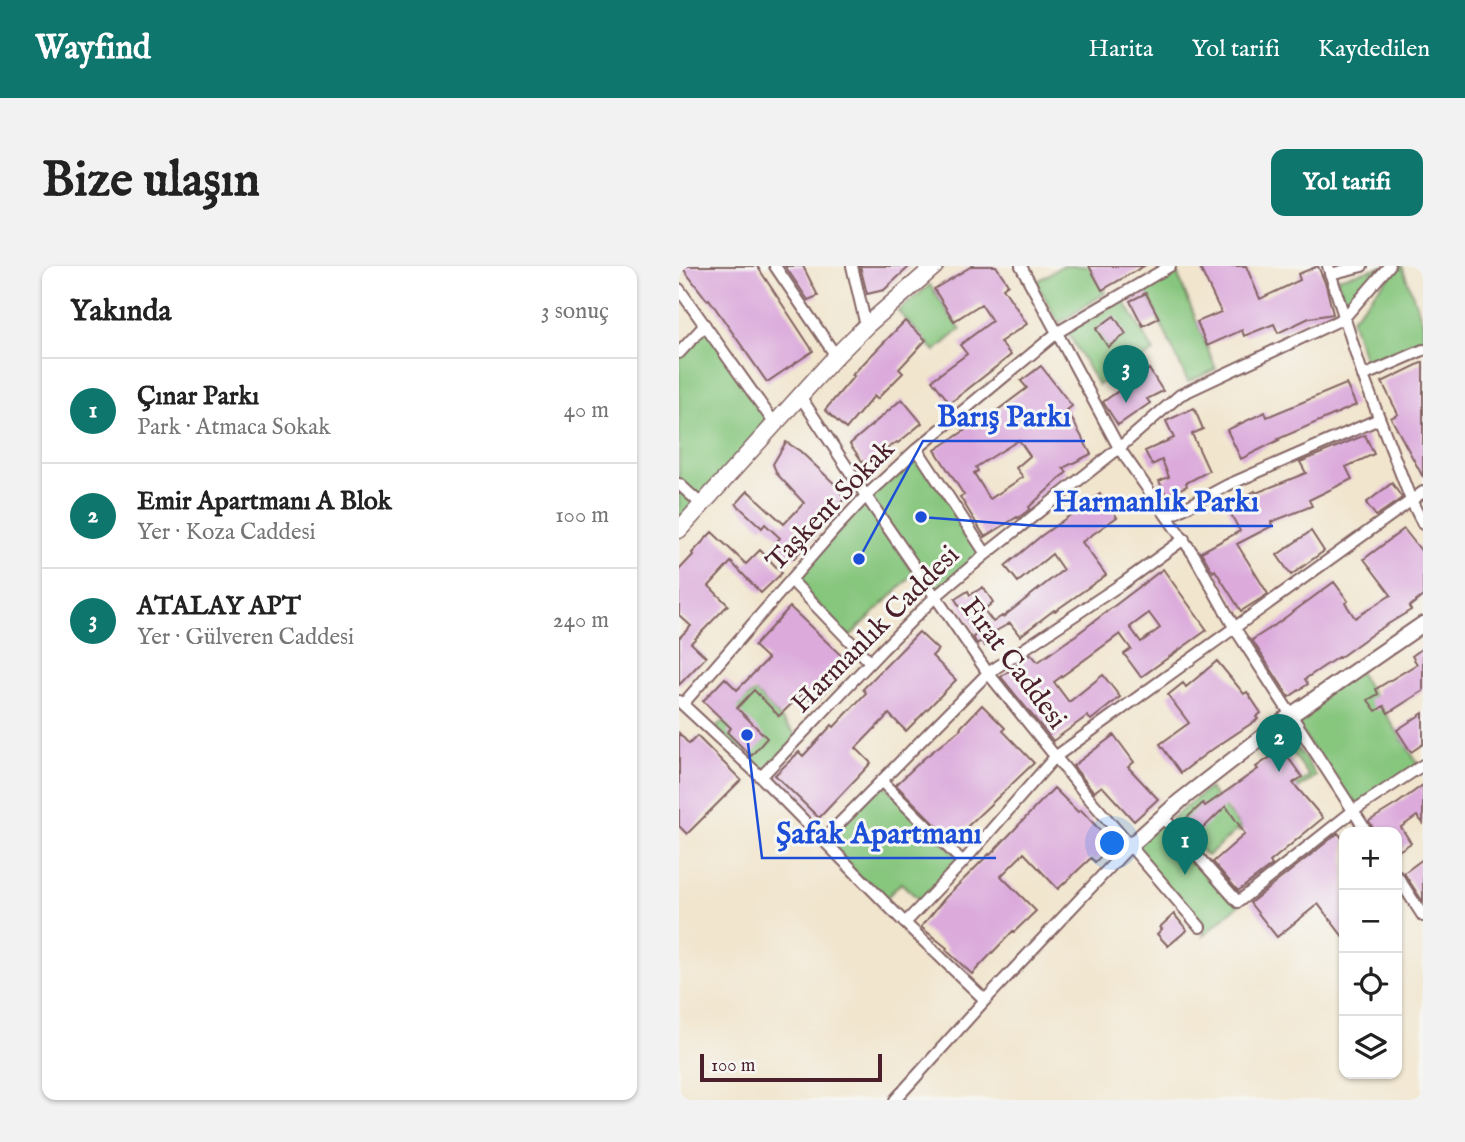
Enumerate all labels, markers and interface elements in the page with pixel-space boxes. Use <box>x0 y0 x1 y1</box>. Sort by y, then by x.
text: Wayfind <box>35 28 151 70</box>
text: Harita <box>1089 34 1153 65</box>
text: Yol tarifi <box>1191 34 1280 65</box>
text: Kaydedilen <box>1318 34 1430 65</box>
button: Yol tarifi <box>1271 149 1423 216</box>
text: Bize ulaşın <box>42 151 260 213</box>
text: Yakında <box>70 293 172 331</box>
text: 3 sonuç <box>541 297 609 326</box>
pin: 3 <box>1103 345 1149 403</box>
text: Çınar Parkı <box>137 380 259 413</box>
callout: Barış Parkı <box>923 390 1085 441</box>
text: 1 <box>89 396 97 425</box>
text: 40 m <box>564 396 609 425</box>
text: Barış Parkı <box>937 399 1071 437</box>
text: Park · Atmaca Sokak <box>137 413 331 442</box>
street label: Taşkent Sokak <box>759 432 903 579</box>
callout: Harmanlık Parkı <box>1039 475 1273 526</box>
text: Harmanlık Parkı <box>1053 484 1259 522</box>
text: Emir Apartmanı A Blok <box>137 485 392 518</box>
text: 2 <box>88 501 98 530</box>
text: 100 m <box>555 501 609 530</box>
text: Yer · Koza Caddesi <box>137 518 316 547</box>
street label: Harmanlık Caddesi <box>785 539 967 721</box>
text: ATALAY APT <box>137 590 301 623</box>
street label: Fırat Caddesi <box>952 591 1074 737</box>
text: 3 <box>89 606 97 635</box>
text: 240 m <box>553 606 609 635</box>
text: Yer · Gülveren Caddesi <box>137 623 354 652</box>
pin: 2 <box>1256 714 1302 772</box>
callout: Şafak Apartmanı <box>762 807 996 858</box>
text: Şafak Apartmanı <box>776 816 982 854</box>
pin: 1 <box>1162 817 1208 875</box>
your location <box>1095 826 1129 860</box>
map controls <box>1339 827 1402 1079</box>
button: + <box>1339 827 1402 890</box>
button: − <box>1339 890 1402 953</box>
button: locate <box>1339 953 1402 1016</box>
button: layers <box>1339 1016 1402 1079</box>
scale bar <box>700 1051 882 1083</box>
text: 100 m <box>711 1054 755 1078</box>

